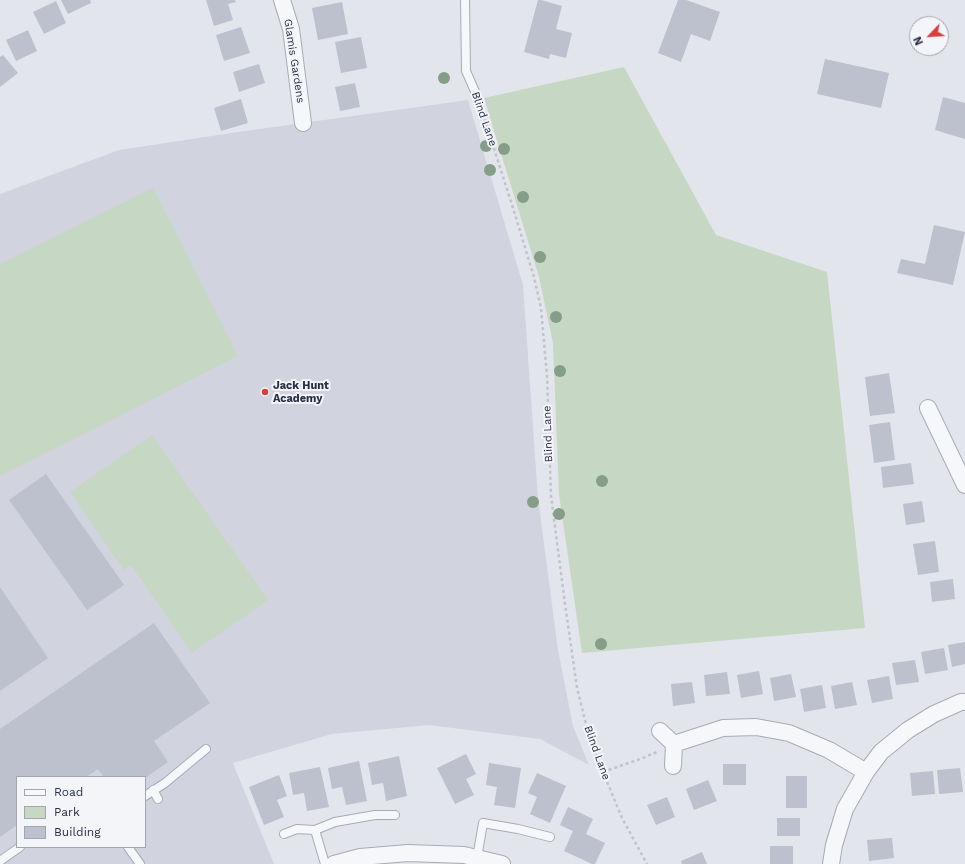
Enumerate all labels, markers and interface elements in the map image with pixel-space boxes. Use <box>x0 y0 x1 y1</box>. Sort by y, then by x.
north arrow <box>909 16 949 56</box>
street label: Glamis Gardens <box>281 18 307 104</box>
text: N <box>911 34 926 47</box>
street label: Blind Lane <box>468 90 500 148</box>
place label: Jack Hunt Academy <box>273 379 329 405</box>
marker: Jack Hunt Academy <box>260 387 270 397</box>
street label: Blind Lane <box>540 405 556 463</box>
street label: Blind Lane <box>581 724 613 782</box>
legend <box>16 776 146 848</box>
text: Road <box>54 785 83 799</box>
text: Park <box>54 805 80 819</box>
text: Building <box>54 825 101 839</box>

